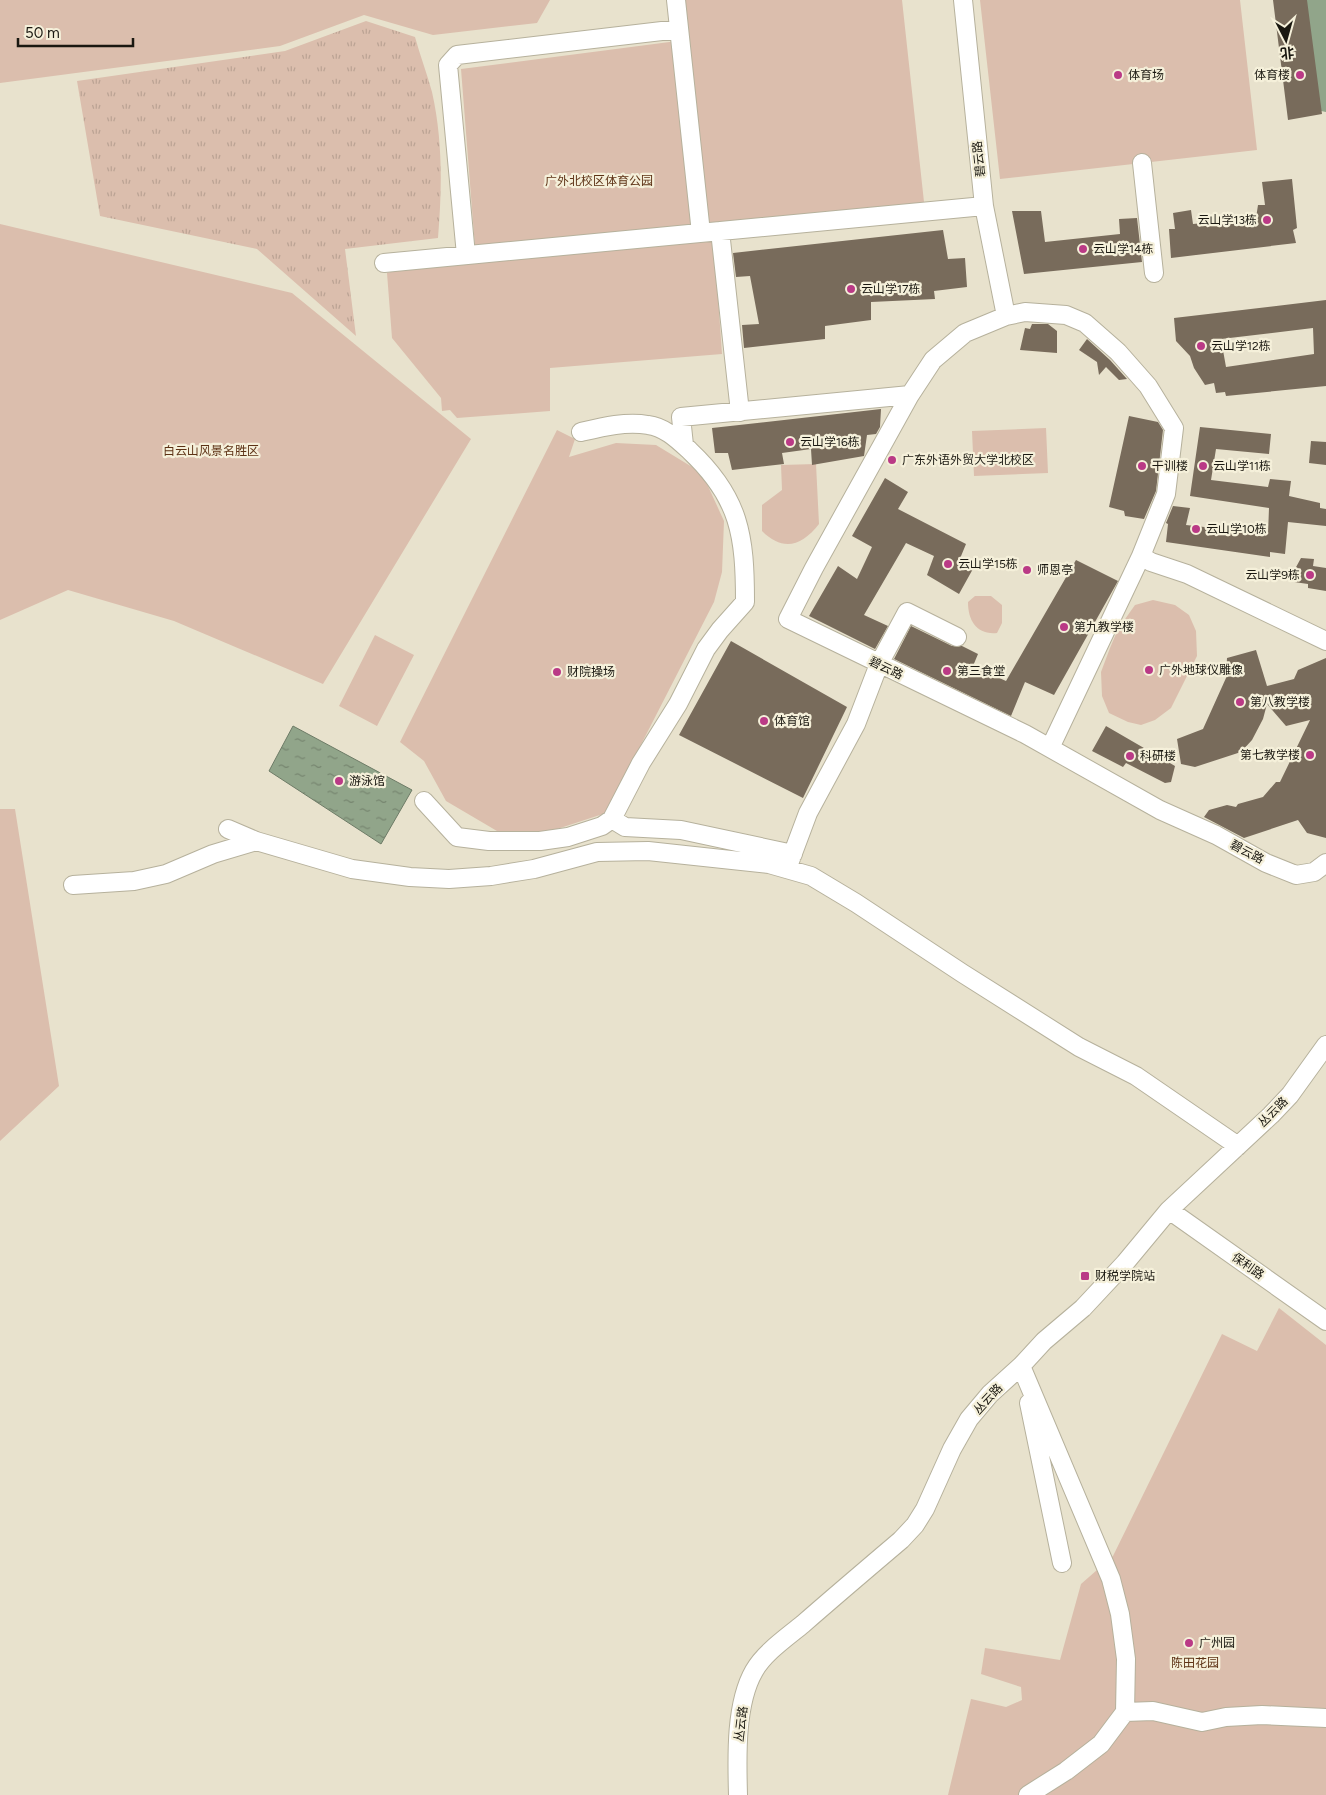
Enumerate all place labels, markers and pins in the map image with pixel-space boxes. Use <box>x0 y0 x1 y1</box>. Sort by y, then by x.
place label: 体育场 <box>1128 68 1164 82</box>
place label: 体育楼 <box>1254 68 1290 82</box>
marker: 体育场 <box>1112 69 1124 81</box>
marker: 体育楼 <box>1294 69 1306 81</box>
place label: 云山学13栋 <box>1198 213 1257 227</box>
marker: 云山学13栋 <box>1261 214 1273 226</box>
place label: 云山学14栋 <box>1093 242 1153 256</box>
marker: 云山学14栋 <box>1077 243 1089 255</box>
place label: 云山学17栋 <box>861 282 920 296</box>
marker: 云山学17栋 <box>845 283 857 295</box>
place label: 云山学12栋 <box>1211 339 1271 353</box>
marker: 云山学12栋 <box>1195 340 1207 352</box>
place label: 云山学16栋 <box>800 435 860 449</box>
marker: 云山学16栋 <box>784 436 796 448</box>
place label: 广东外语外贸大学北校区 <box>902 453 1034 467</box>
marker: 广东外语外贸大学北校区 <box>886 454 898 466</box>
place label: 干训楼 <box>1152 459 1188 473</box>
place label: 云山学11栋 <box>1213 459 1271 473</box>
marker: 干训楼 <box>1136 460 1148 472</box>
marker: 云山学11栋 <box>1197 460 1209 472</box>
place label: 云山学10栋 <box>1206 522 1267 536</box>
marker: 云山学10栋 <box>1190 523 1202 535</box>
place label: 云山学15栋 <box>958 557 1018 571</box>
marker: 云山学15栋 <box>942 558 954 570</box>
place label: 师恩亭 <box>1037 563 1073 577</box>
marker: 师恩亭 <box>1021 564 1033 576</box>
place label: 云山学9栋 <box>1245 568 1300 582</box>
marker: 云山学9栋 <box>1304 569 1316 581</box>
place label: 第九教学楼 <box>1074 620 1134 634</box>
marker: 第九教学楼 <box>1058 621 1070 633</box>
place label: 广外地球仪雕像 <box>1159 663 1243 677</box>
place label: 第三食堂 <box>957 664 1005 678</box>
marker: 广外地球仪雕像 <box>1143 664 1155 676</box>
place label: 财院操场 <box>567 665 615 679</box>
marker: 第三食堂 <box>941 665 953 677</box>
marker: 财院操场 <box>551 666 563 678</box>
place label: 第八教学楼 <box>1250 695 1310 709</box>
marker: 第八教学楼 <box>1234 696 1246 708</box>
place label: 体育馆 <box>774 714 810 728</box>
marker: 体育馆 <box>758 715 770 727</box>
place label: 第七教学楼 <box>1240 748 1300 762</box>
place label: 科研楼 <box>1140 749 1176 763</box>
marker: 第七教学楼 <box>1304 749 1316 761</box>
marker: 科研楼 <box>1124 750 1136 762</box>
place label: 游泳馆 <box>349 774 385 788</box>
marker: 游泳馆 <box>333 775 345 787</box>
place label: 财税学院站 <box>1095 1269 1155 1283</box>
marker: 财税学院站 <box>1079 1270 1091 1282</box>
place label: 广州园 <box>1199 1636 1235 1650</box>
marker: 广州园 <box>1183 1637 1195 1649</box>

